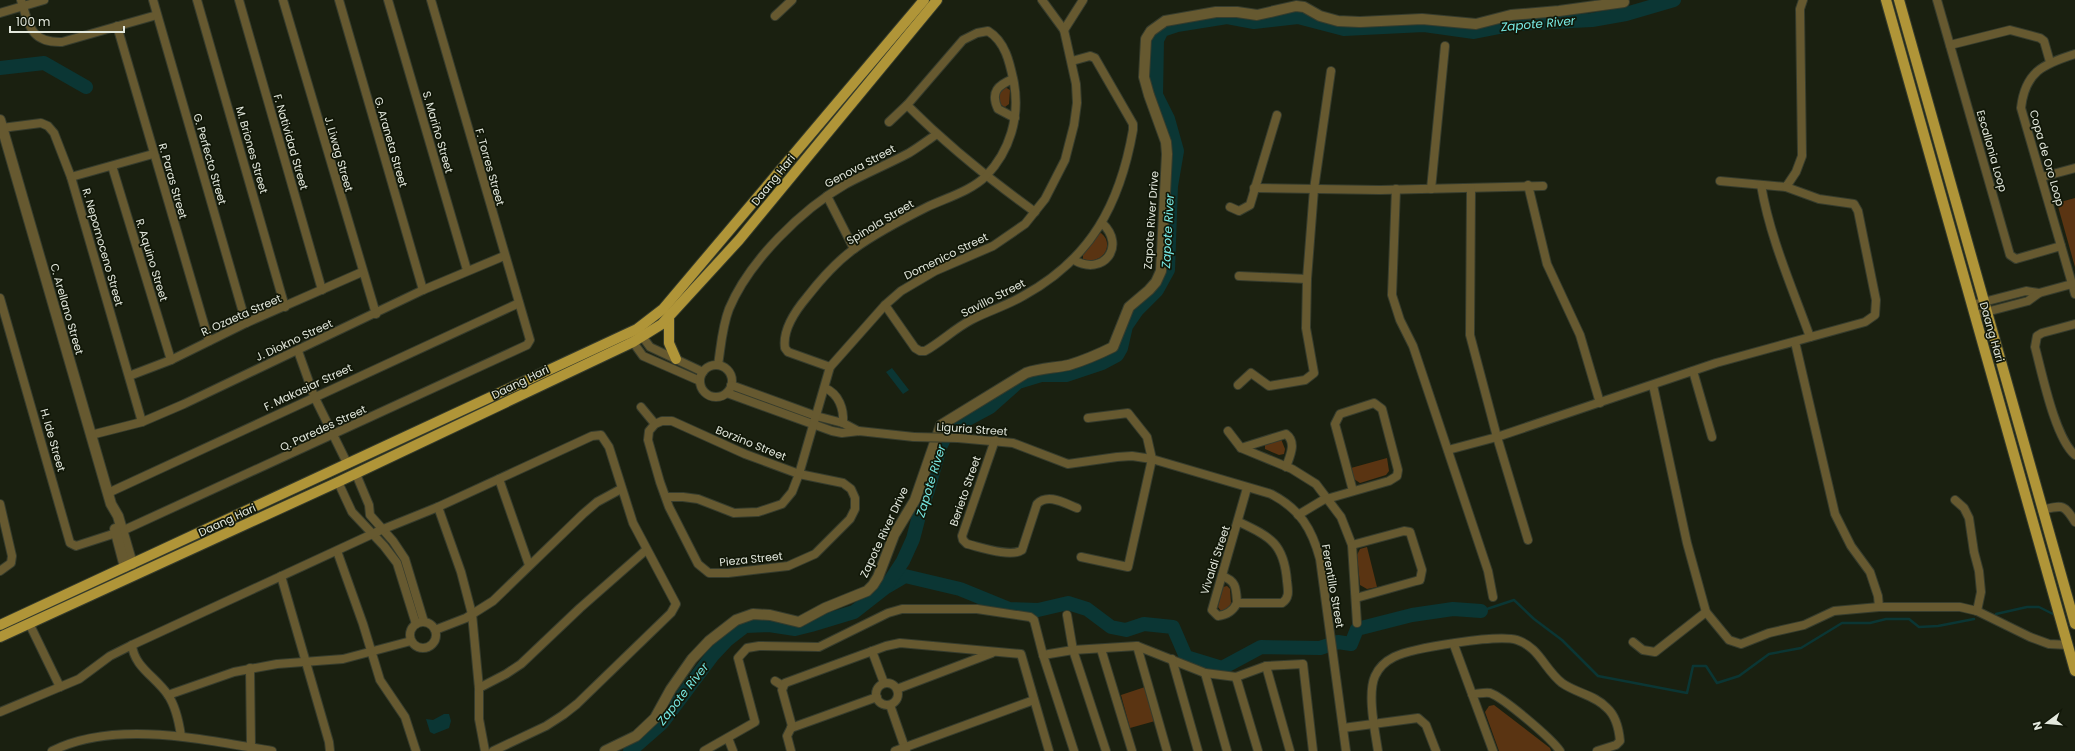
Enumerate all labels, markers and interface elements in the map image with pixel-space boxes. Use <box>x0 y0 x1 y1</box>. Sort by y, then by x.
scale bar <box>10 8 124 34</box>
water label: Zapote River <box>1499 12 1576 35</box>
text: 100 m <box>16 13 50 30</box>
street label: S. Mariño Street <box>419 89 457 175</box>
street label: F. Natividad Street <box>270 92 312 192</box>
street label: G. Araneta Street <box>370 95 412 189</box>
street label: M. Briones Street <box>232 105 272 195</box>
street label: Escallonia Loop <box>1973 108 2011 194</box>
street label: Copa de Oro Loop <box>2026 108 2068 208</box>
street label: G. Perfecto Street <box>189 111 231 207</box>
street label: J. Liwag Street <box>321 115 357 193</box>
street label: F. Torres Street <box>471 126 509 208</box>
street label: R. Paras Street <box>155 141 191 221</box>
street label: Genova Street <box>822 141 898 191</box>
street label: Daang Hari <box>747 151 799 209</box>
street label: Zapote River Drive <box>1140 170 1162 270</box>
street label: R. Nepomoceno Street <box>78 186 128 308</box>
water label: Zapote River <box>1157 193 1178 270</box>
street label: Spinola Street <box>843 196 917 248</box>
street label: R. Aquino Street <box>132 217 172 303</box>
street label: Domenico Street <box>901 229 991 283</box>
street label: C. Arellano Street <box>46 262 88 356</box>
street label: Savillo Street <box>958 275 1028 321</box>
street label: R. Ozaeta Street <box>198 290 284 340</box>
street label: Daang Hari <box>1976 300 2008 364</box>
street label: J. Diokno Street <box>253 315 335 365</box>
street label: F. Makasiar Street <box>261 359 355 415</box>
street label: Daang Hari <box>489 361 552 403</box>
street label: Q. Paredes Street <box>277 401 369 455</box>
street label: H. Ide Street <box>36 407 70 473</box>
street label: Liguria Street <box>936 419 1008 439</box>
street label: Borzino Street <box>713 422 789 464</box>
water label: Zapote River <box>911 442 950 520</box>
street label: Berieto Street <box>945 454 985 528</box>
street label: Zapote River Drive <box>856 484 912 580</box>
street label: Daang Hari <box>196 500 259 540</box>
street label: Vivaldi Street <box>1196 523 1234 597</box>
street label: Ferentillo Street <box>1318 543 1348 629</box>
street label: Pieza Street <box>719 548 783 570</box>
water label: Zapote River <box>652 659 713 729</box>
north arrow <box>2027 703 2067 743</box>
text: N <box>2029 720 2046 732</box>

